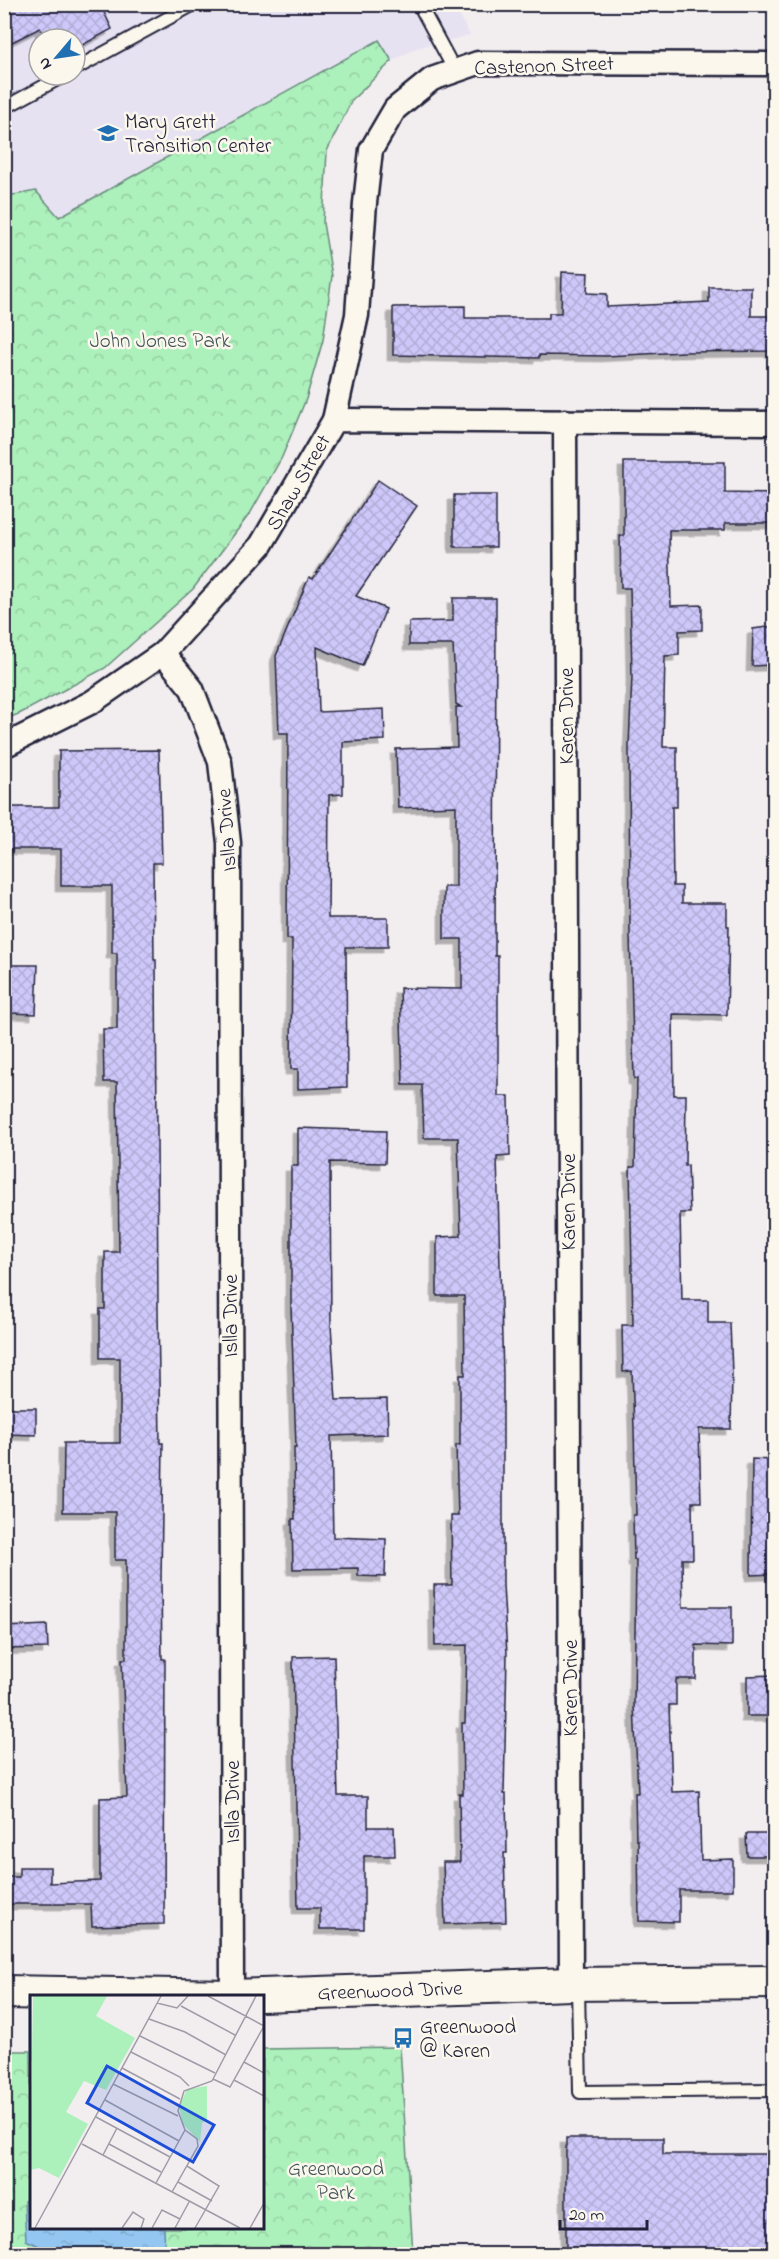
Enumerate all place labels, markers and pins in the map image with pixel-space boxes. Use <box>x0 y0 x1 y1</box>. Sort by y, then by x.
place label: Mary Grett Transition Center <box>125 108 272 162</box>
school or university icon: Mary Grett Transition Center <box>96 121 120 145</box>
place label: Greenwood @ Karen <box>420 2013 516 2067</box>
bus stop icon: Greenwood @ Karen <box>391 2026 415 2050</box>

